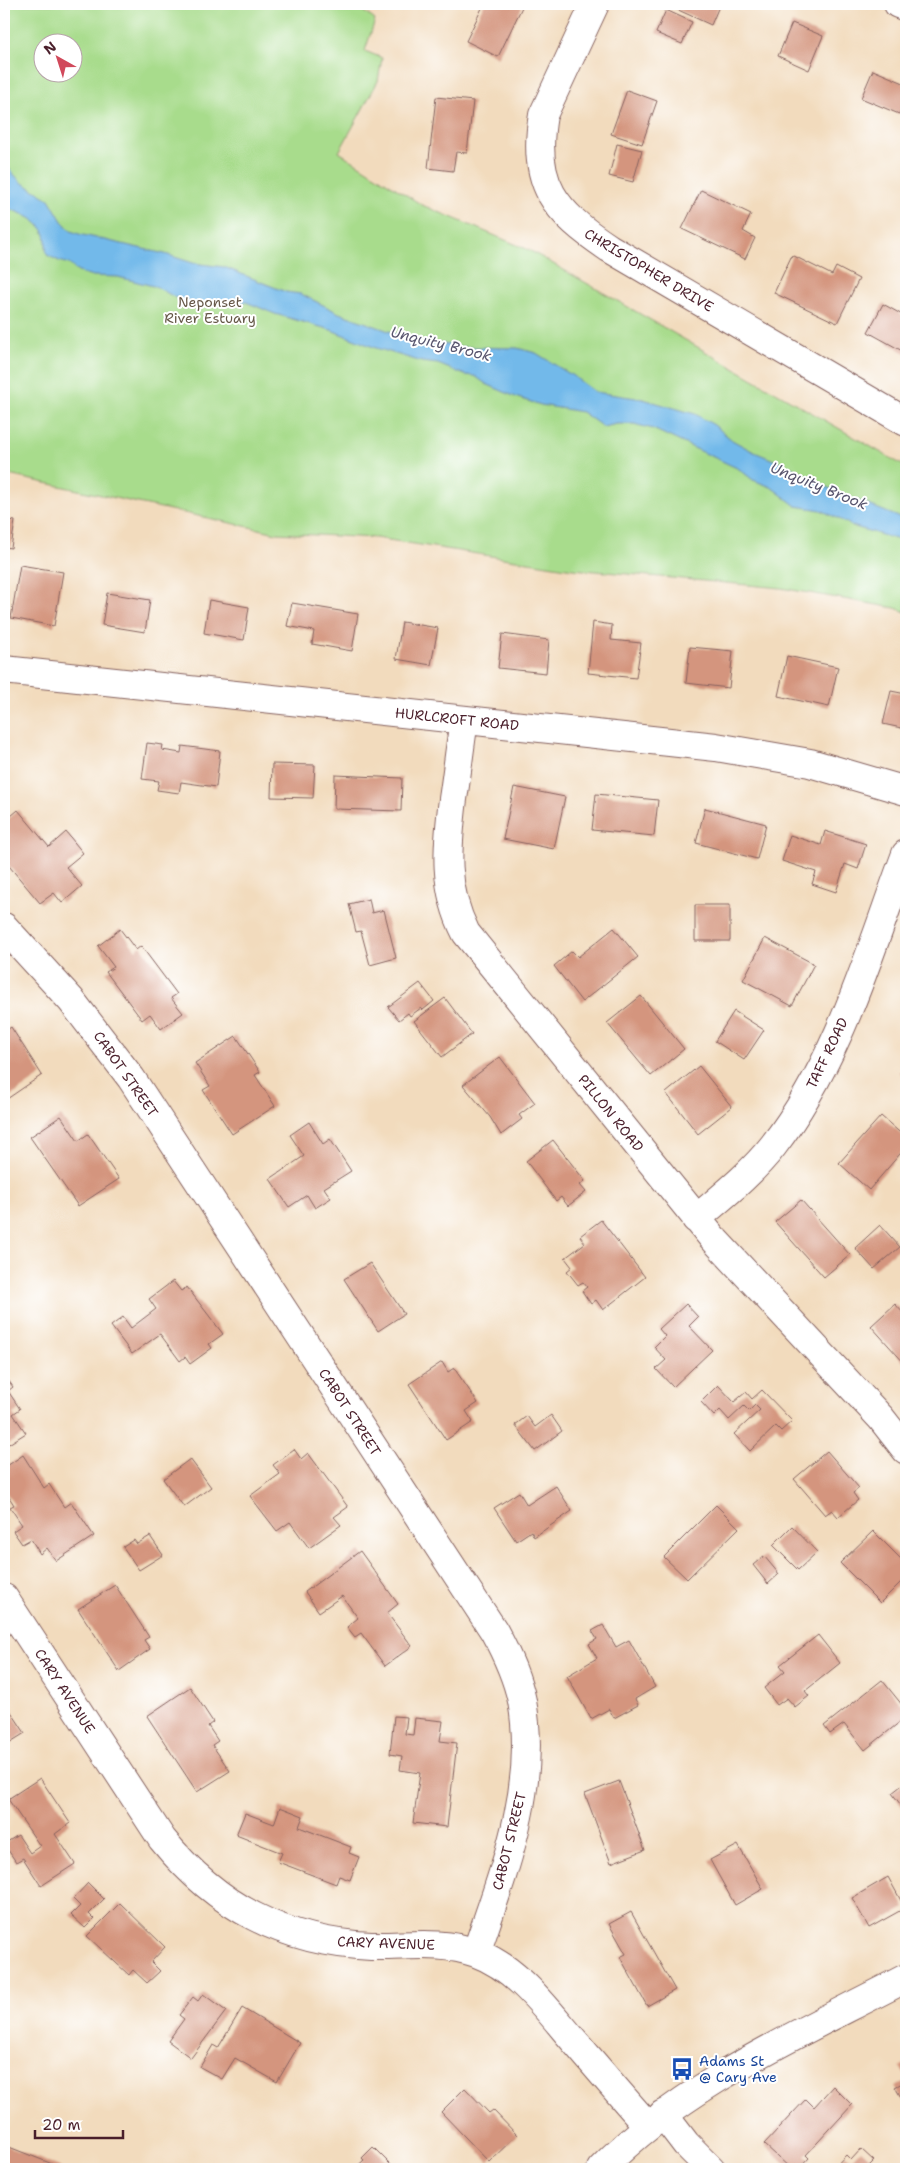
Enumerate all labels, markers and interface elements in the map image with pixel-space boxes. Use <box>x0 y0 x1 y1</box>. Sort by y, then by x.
north arrow <box>32 32 82 82</box>
text: N <box>40 37 60 58</box>
street label: CHRISTOPHER DRIVE <box>581 224 717 316</box>
park label: Neponset River Estuary <box>164 293 256 327</box>
water label: Unquity Brook <box>388 322 494 366</box>
water label: Unquity Brook <box>767 457 871 515</box>
street label: HURLCROFT ROAD <box>394 704 520 734</box>
street label: TAFF ROAD <box>802 1015 852 1091</box>
street label: CABOT STREET <box>90 1028 162 1121</box>
street label: PILLON ROAD <box>574 1071 648 1155</box>
street label: CABOT STREET <box>315 1365 385 1459</box>
street label: CARY AVENUE <box>31 1645 99 1737</box>
street label: CABOT STREET <box>488 1790 530 1892</box>
street label: CARY AVENUE <box>337 1932 435 1954</box>
place label: Adams St @ Cary Ave <box>699 2052 777 2086</box>
bus stop icon: Adams St @ Cary Ave <box>669 2056 695 2082</box>
scale bar <box>35 2108 122 2140</box>
text: 20 m <box>42 2115 81 2135</box>

